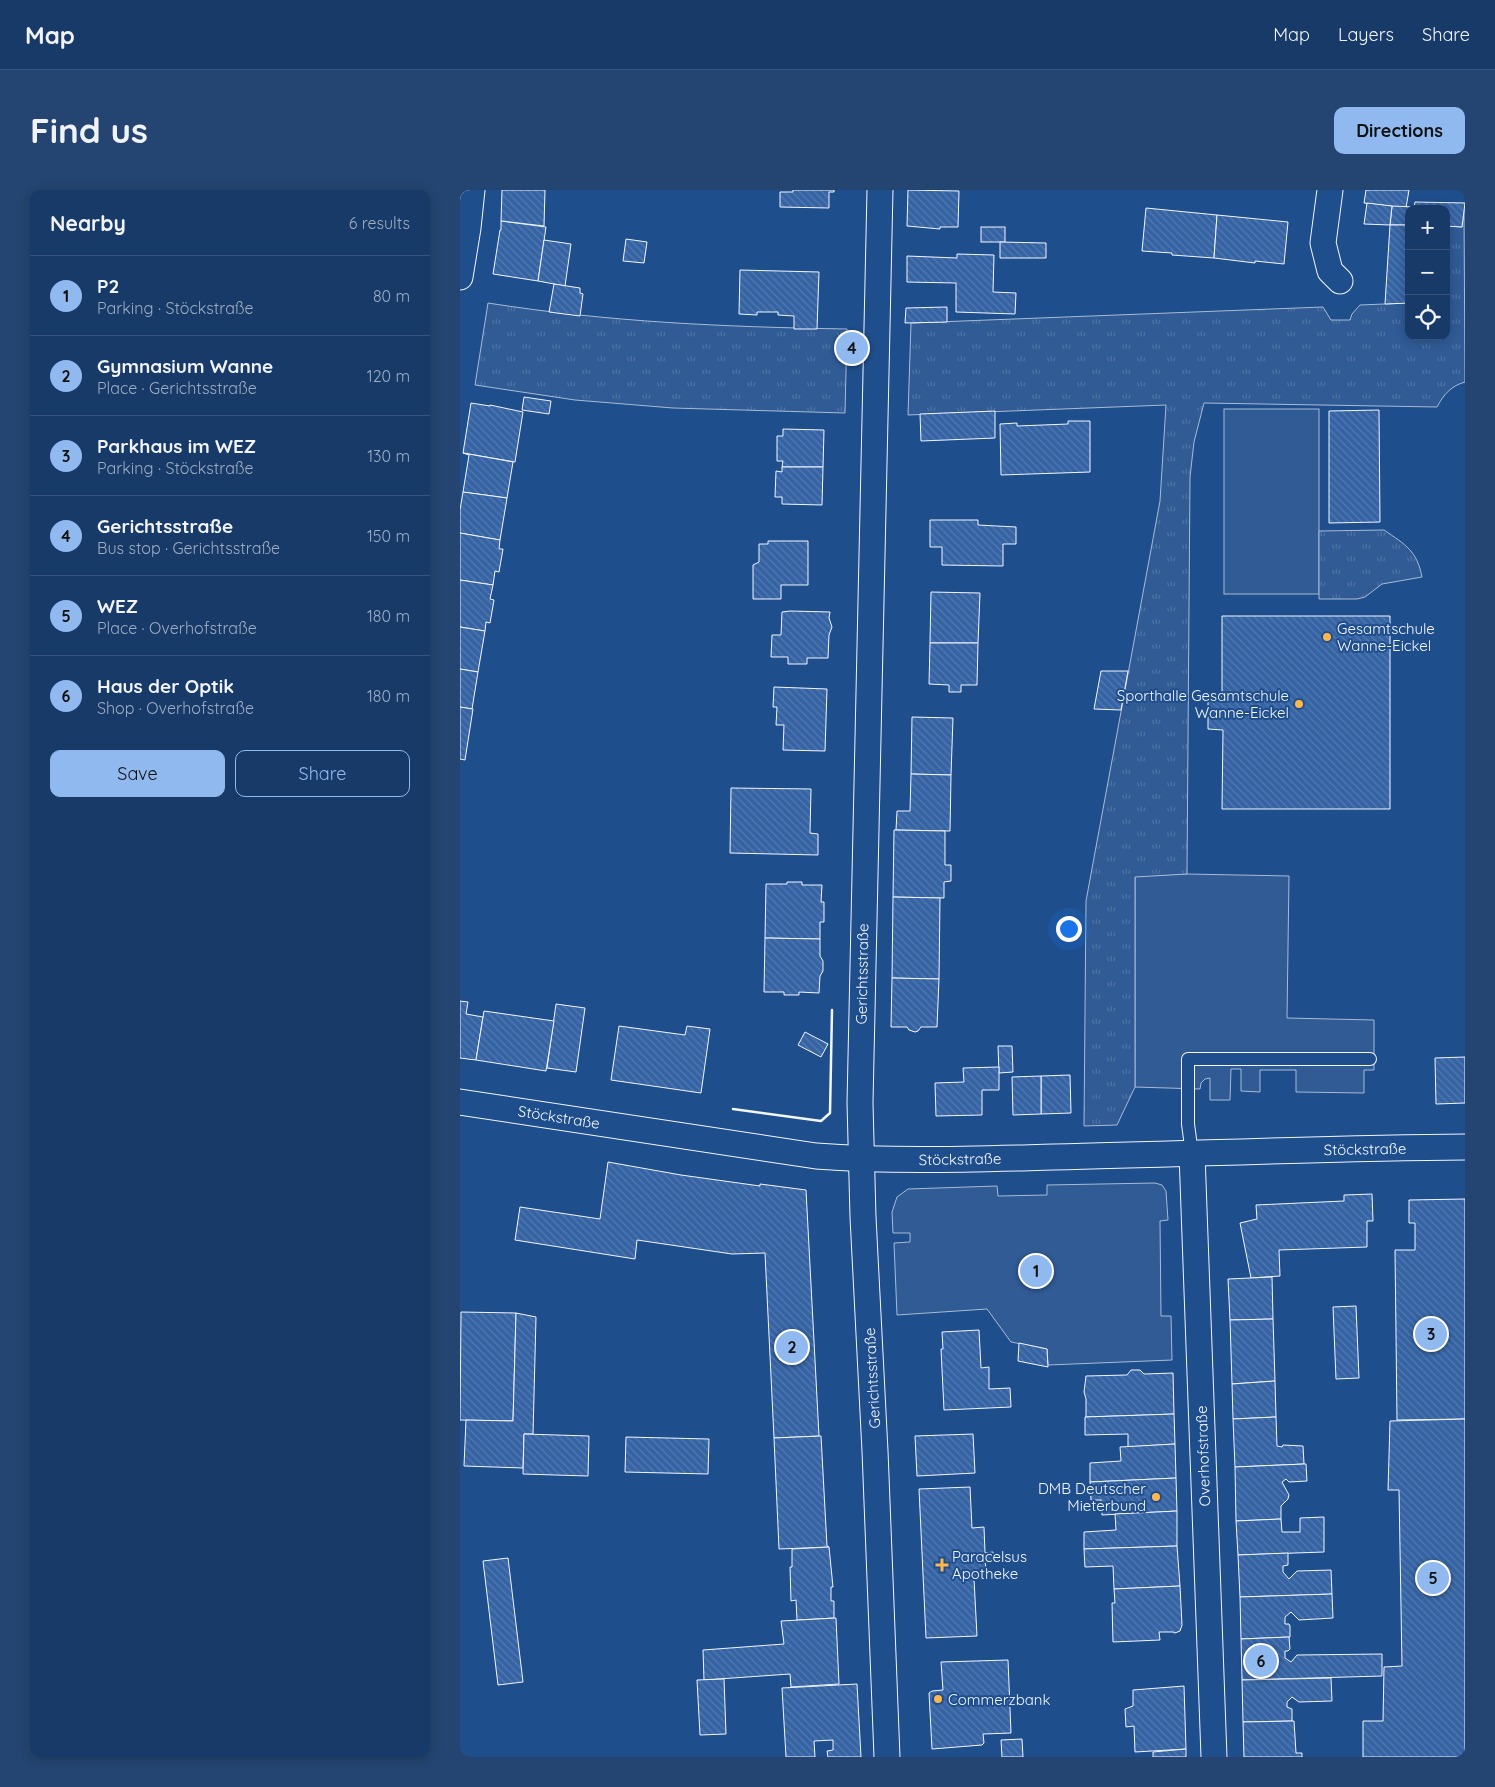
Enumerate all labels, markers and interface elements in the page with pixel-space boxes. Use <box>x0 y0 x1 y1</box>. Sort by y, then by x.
text: Map <box>25 20 75 50</box>
text: Map <box>1273 23 1310 46</box>
text: Layers <box>1338 23 1394 46</box>
text: Share <box>1422 23 1470 46</box>
button: Directions <box>1334 107 1465 154</box>
text: Find us <box>30 108 148 152</box>
map controls <box>1405 205 1450 340</box>
button: + <box>1405 205 1450 250</box>
text: Nearby <box>50 210 126 236</box>
text: 6 results <box>349 213 410 233</box>
button: − <box>1405 250 1450 295</box>
text: P2 <box>97 274 119 298</box>
text: 1 <box>63 286 69 306</box>
text: 80 m <box>373 286 410 306</box>
button: locate <box>1405 295 1450 340</box>
text: Parking · Stöckstraße <box>97 298 254 318</box>
pin: 4 <box>836 329 868 367</box>
text: Gymnasium Wanne <box>97 354 273 378</box>
text: 2 <box>61 366 71 386</box>
text: 120 m <box>367 366 410 386</box>
text: Place · Gerichtsstraße <box>97 378 257 398</box>
text: Parkhaus im WEZ <box>97 434 256 458</box>
text: 3 <box>62 446 70 466</box>
text: 130 m <box>367 446 410 466</box>
text: Parking · Stöckstraße <box>97 458 254 478</box>
text: Gerichtsstraße <box>97 514 233 538</box>
text: 4 <box>61 526 71 546</box>
text: 150 m <box>367 526 410 546</box>
text: Bus stop · Gerichtsstraße <box>97 538 280 558</box>
text: WEZ <box>97 594 138 618</box>
text: 5 <box>61 606 71 626</box>
text: 180 m <box>367 606 410 626</box>
text: Place · Overhofstraße <box>97 618 257 638</box>
place label: Gesamtschule Wanne-Eickel <box>1337 619 1435 655</box>
marker: Gesamtschule Wanne-Eickel <box>1321 631 1333 643</box>
text: Haus der Optik <box>97 674 234 698</box>
text: 6 <box>62 686 70 706</box>
text: 180 m <box>367 686 410 706</box>
place label: Sporthalle Gesamtschule Wanne-Eickel <box>1117 686 1289 722</box>
text: Shop · Overhofstraße <box>97 698 254 718</box>
marker: Sporthalle Gesamtschule Wanne-Eickel <box>1293 698 1305 710</box>
button: Save <box>50 750 225 797</box>
button: Share <box>235 750 410 797</box>
your location <box>1056 916 1082 942</box>
street label: Gerichtsstraße <box>852 923 872 1025</box>
street label: Stöckstraße <box>517 1101 601 1133</box>
street label: Stöckstraße <box>1324 1139 1406 1159</box>
street label: Stöckstraße <box>919 1149 1001 1169</box>
pin: 1 <box>1020 1252 1052 1290</box>
pin: 3 <box>1415 1315 1447 1353</box>
street label: Gerichtsstraße <box>860 1327 884 1429</box>
pin: 2 <box>776 1328 808 1366</box>
street label: Overhofstraße <box>1192 1405 1214 1507</box>
place label: DMB Deutscher Mieterbund <box>1038 1479 1146 1515</box>
marker: DMB Deutscher Mieterbund <box>1150 1491 1162 1503</box>
place label: Paracelsus Apotheke <box>952 1547 1027 1583</box>
marker: Paracelsus Apotheke <box>936 1559 948 1571</box>
pin: 5 <box>1417 1559 1449 1597</box>
pin: 6 <box>1245 1642 1277 1680</box>
place label: Commerzbank <box>948 1690 1051 1709</box>
marker: Commerzbank <box>932 1693 944 1705</box>

